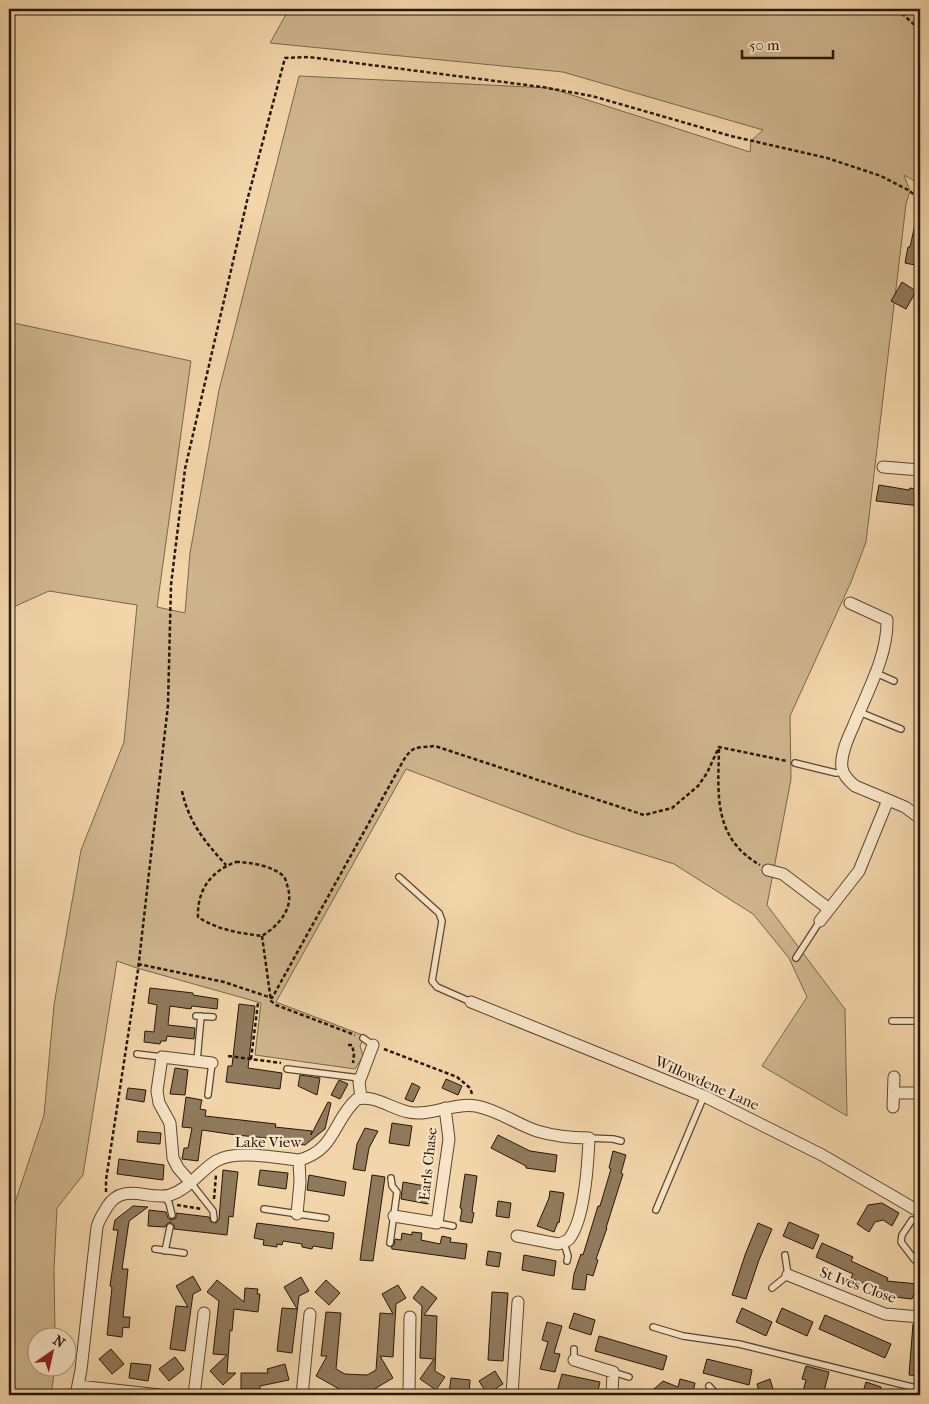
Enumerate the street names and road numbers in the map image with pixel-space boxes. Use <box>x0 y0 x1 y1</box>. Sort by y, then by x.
street label: Willowdene Lane <box>651 1052 762 1114</box>
street label: Earls Chase <box>415 1126 441 1202</box>
street label: Lake View <box>235 1133 302 1151</box>
street label: St Ives Close <box>817 1263 899 1307</box>

